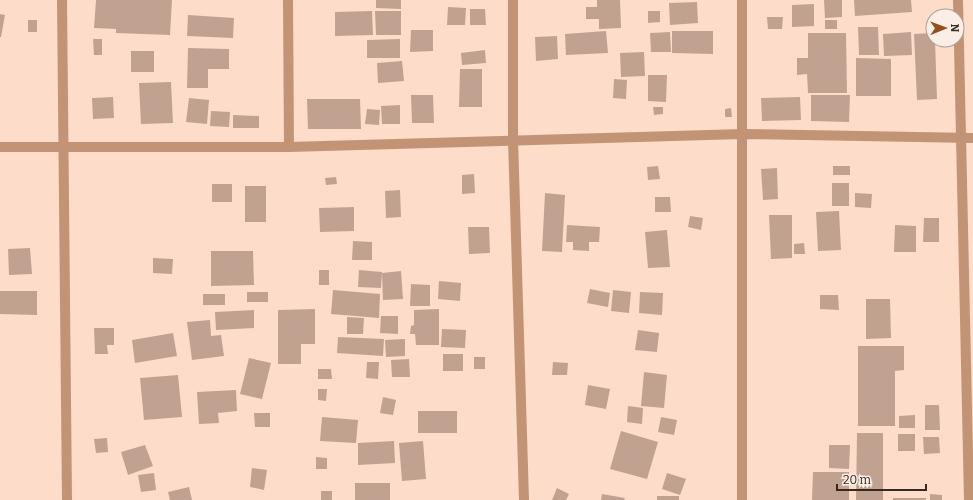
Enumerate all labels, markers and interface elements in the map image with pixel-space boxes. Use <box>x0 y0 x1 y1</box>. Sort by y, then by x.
north arrow <box>925 8 965 48</box>
text: N <box>948 23 961 33</box>
scale bar <box>837 466 926 492</box>
text: 20 m <box>843 473 872 487</box>

